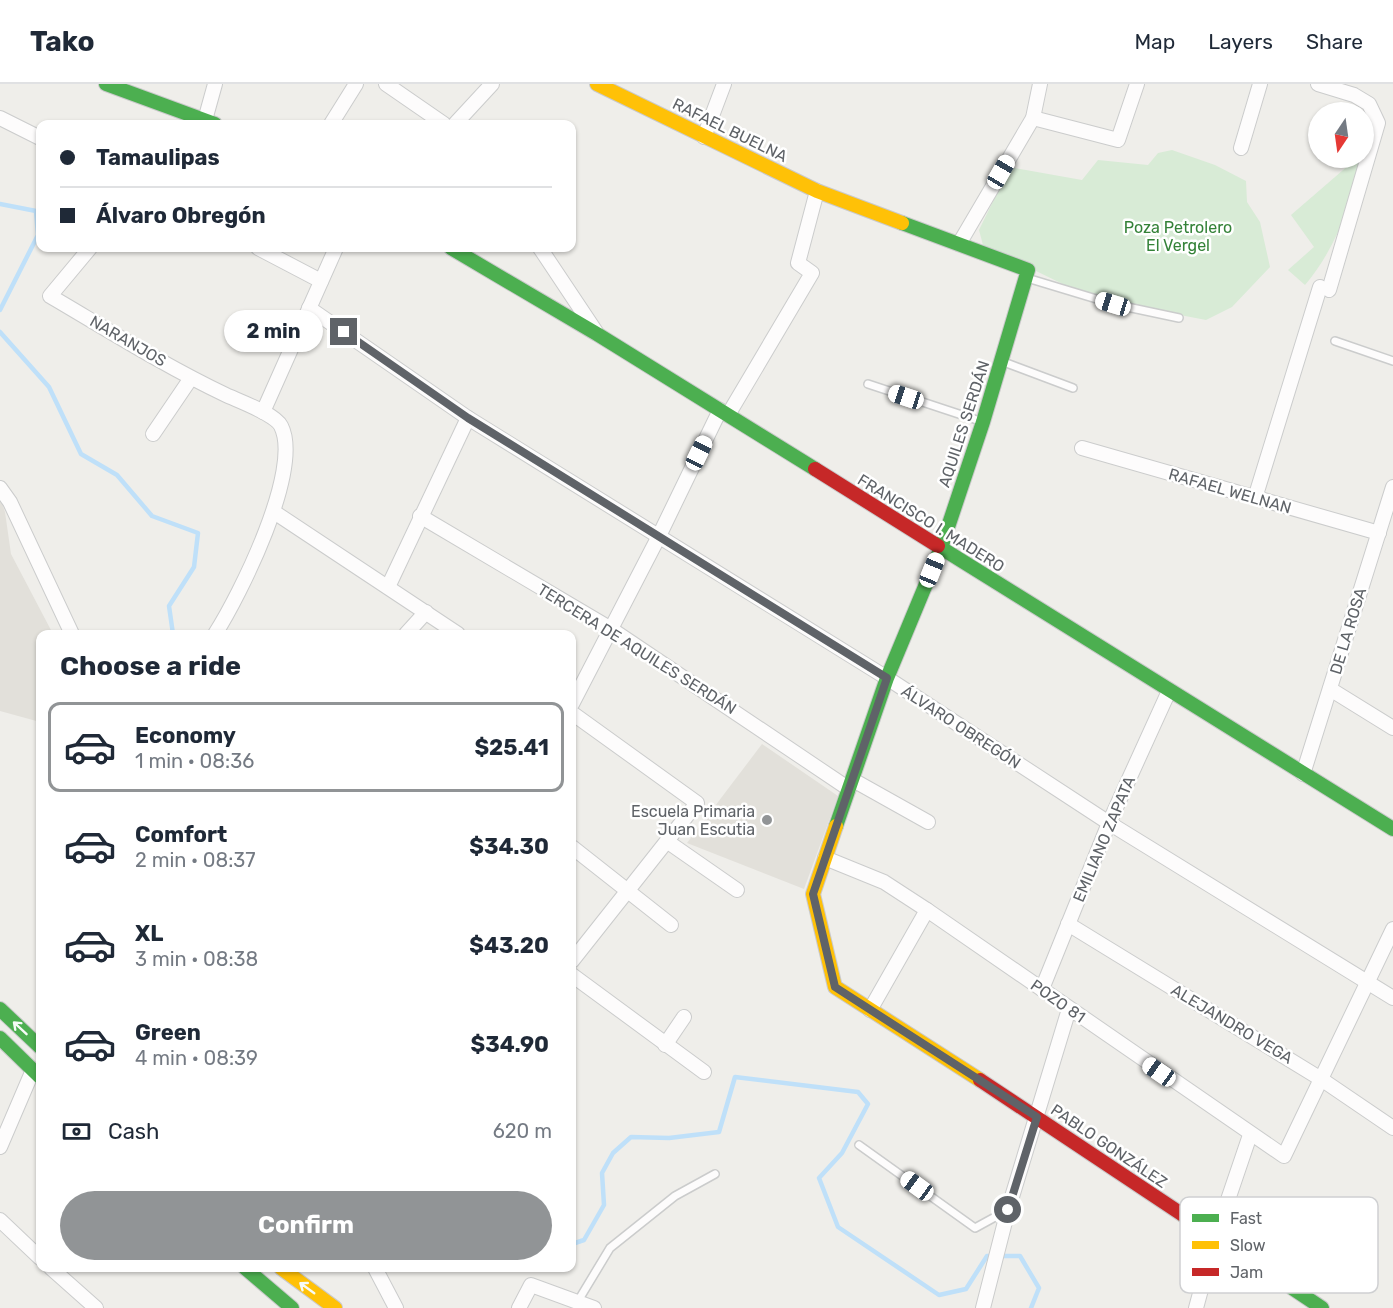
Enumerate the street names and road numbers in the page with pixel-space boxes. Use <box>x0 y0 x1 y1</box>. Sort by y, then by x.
street label: RAFAEL BUELNA <box>670 94 791 166</box>
street label: NARANJOS <box>86 311 170 371</box>
street label: AQUILES SERDÁN <box>935 358 993 490</box>
street label: RAFAEL WELNAN <box>1166 464 1294 518</box>
street label: FRANCISCO I. MADERO <box>854 470 1008 576</box>
street label: TERCERA DE AQUILES SERDÁN <box>534 580 740 718</box>
street label: DE LA ROSA <box>1326 585 1370 677</box>
street label: ÁLVARO OBREGÓN <box>898 681 1025 773</box>
street label: EMILIANO ZAPATA <box>1069 773 1139 905</box>
street label: POZO 81 <box>1027 975 1089 1027</box>
street label: ALEJANDRO VEGA <box>1168 980 1296 1068</box>
street label: PABLO GONZÁLEZ <box>1047 1100 1171 1192</box>

